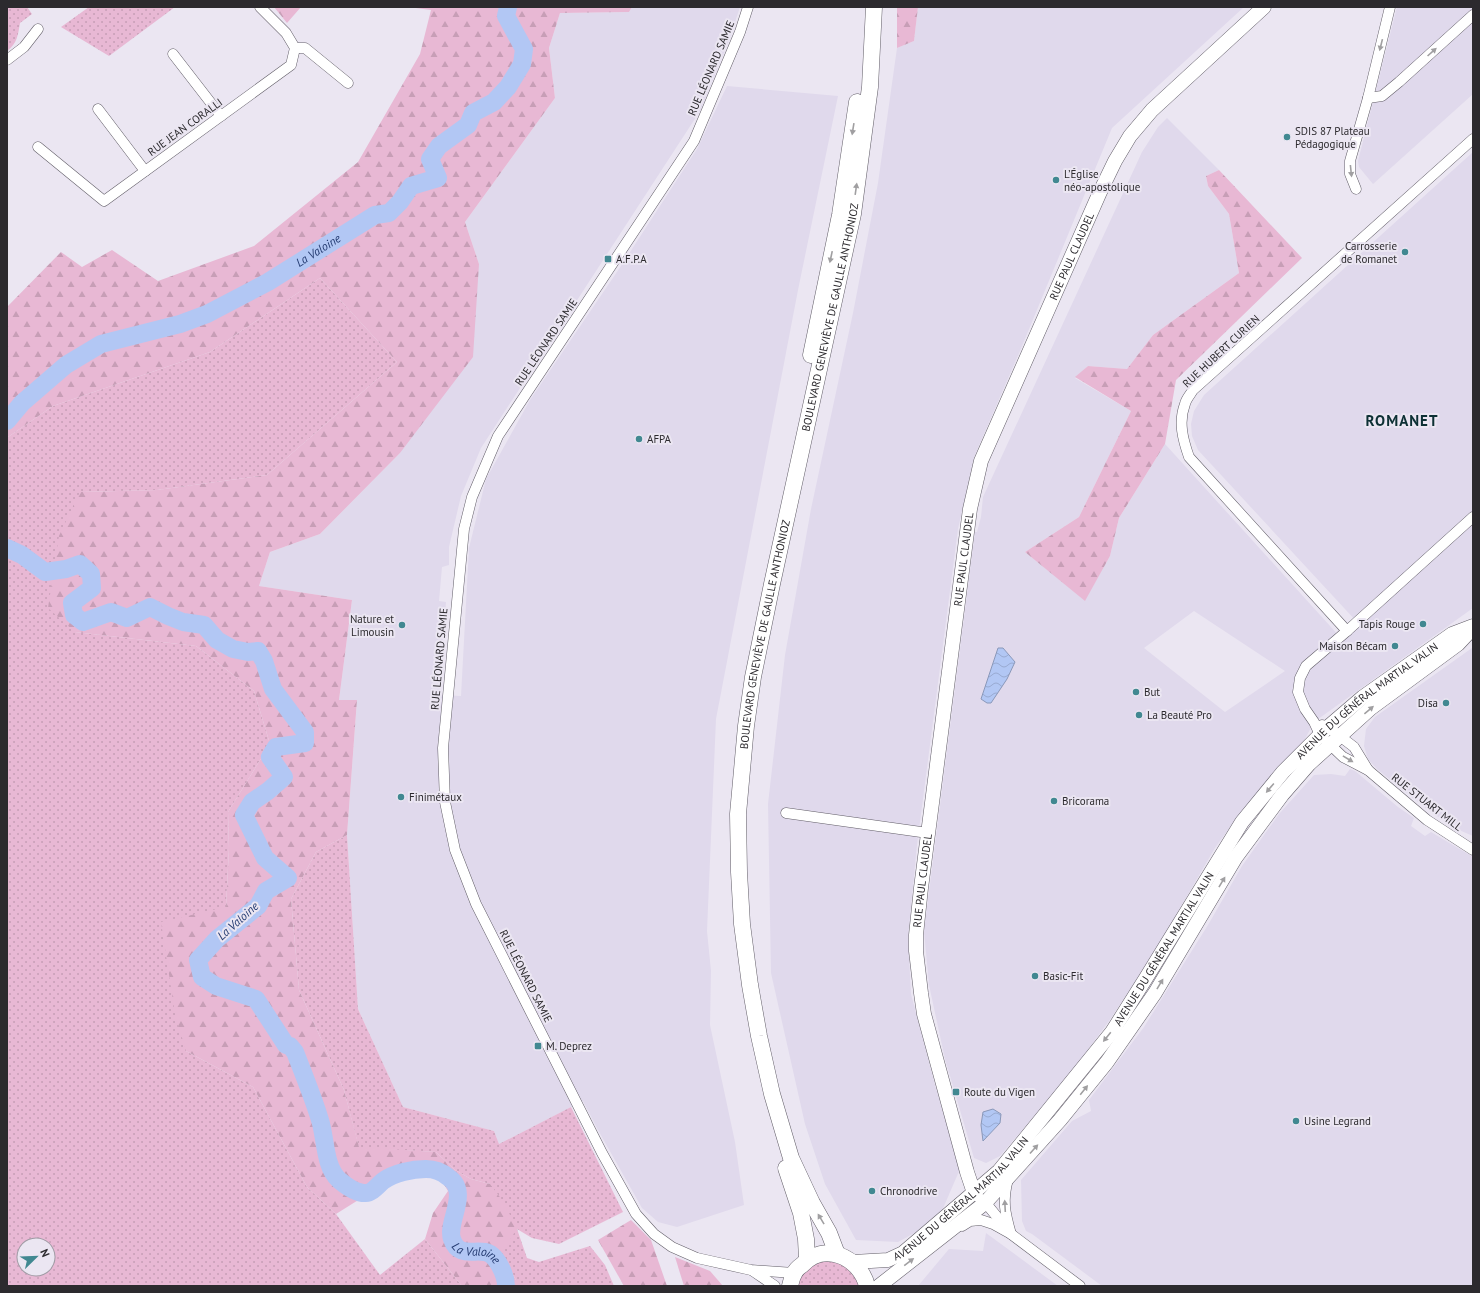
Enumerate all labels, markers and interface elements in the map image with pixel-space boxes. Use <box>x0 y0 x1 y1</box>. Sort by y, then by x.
street label: RUE LÉONARD SAMIE <box>685 18 737 118</box>
one-way arrow <box>1378 39 1384 51</box>
one-way arrow <box>1427 47 1438 56</box>
street label: RUE JEAN CORALLI <box>145 95 225 159</box>
one-way arrow <box>850 123 856 135</box>
place label: SDIS 87 Plateau Pédagogique <box>1295 124 1370 151</box>
marker: SDIS 87 Plateau Pédagogique <box>1282 132 1292 142</box>
one-way arrow <box>1348 165 1354 177</box>
place label: L’Église néo-apostolique <box>1064 167 1141 194</box>
marker: L’Église néo-apostolique <box>1051 175 1061 185</box>
one-way arrow <box>853 183 859 195</box>
street label: BOULEVARD GENEVIÈVE DE GAULLE ANTHONIOZ <box>799 202 861 433</box>
street label: RUE PAUL CLAUDEL <box>1046 210 1097 302</box>
water label: La Valoine <box>293 230 344 270</box>
place label: Carrosserie de Romanet <box>1341 239 1397 266</box>
marker: Carrosserie de Romanet <box>1400 247 1410 257</box>
one-way arrow <box>827 251 833 264</box>
place label: A.F.P.A <box>616 252 647 266</box>
marker: A.F.P.A <box>603 254 613 264</box>
street label: RUE LÉONARD SAMIE <box>512 296 580 388</box>
street label: RUE HUBERT CURIEN <box>1180 312 1262 390</box>
district label: ROMANET <box>1366 411 1438 430</box>
place label: AFPA <box>647 432 672 446</box>
marker: AFPA <box>634 434 644 444</box>
street label: RUE PAUL CLAUDEL <box>950 511 977 607</box>
street label: BOULEVARD GENEVIÈVE DE GAULLE ANTHONIOZ <box>737 518 793 750</box>
street label: RUE LÉONARD SAMIE <box>428 607 450 711</box>
place label: Nature et Limousin <box>350 612 394 639</box>
place label: Tapis Rouge <box>1359 617 1415 631</box>
marker: Tapis Rouge <box>1418 619 1428 629</box>
marker: Nature et Limousin <box>397 620 407 630</box>
street label: AVENUE DU GÉNÉRAL MARTIAL VALIN <box>1293 639 1441 762</box>
place label: Maison Bécam <box>1319 639 1387 653</box>
marker: Maison Bécam <box>1390 641 1400 651</box>
place label: But <box>1144 685 1160 699</box>
marker: But <box>1131 687 1141 697</box>
place label: Disa <box>1418 696 1438 710</box>
marker: Disa <box>1441 698 1451 708</box>
one-way arrow <box>1364 706 1374 715</box>
place label: La Beauté Pro <box>1147 708 1212 722</box>
marker: La Beauté Pro <box>1134 710 1144 720</box>
one-way arrow <box>1343 755 1353 763</box>
street label: RUE STUART MILL <box>1389 770 1465 834</box>
one-way arrow <box>1265 783 1275 793</box>
place label: Finimétaux <box>409 790 462 804</box>
marker: Finimétaux <box>396 792 406 802</box>
place label: Bricorama <box>1062 794 1109 808</box>
marker: Bricorama <box>1049 796 1059 806</box>
street label: RUE PAUL CLAUDEL <box>910 833 935 928</box>
street label: AVENUE DU GÉNÉRAL MARTIAL VALIN <box>1111 869 1217 1028</box>
one-way arrow <box>1218 876 1225 888</box>
water label: La Valoine <box>214 898 262 943</box>
street label: RUE LÉONARD SAMIE <box>497 927 555 1025</box>
place label: Basic-Fit <box>1043 969 1084 983</box>
marker: Basic-Fit <box>1030 971 1040 981</box>
one-way arrow <box>1157 978 1164 990</box>
one-way arrow <box>1103 1032 1112 1043</box>
place label: M. Deprez <box>546 1039 592 1053</box>
marker: M. Deprez <box>533 1041 543 1051</box>
one-way arrow <box>1080 1084 1089 1095</box>
place label: Route du Vigen <box>964 1085 1035 1099</box>
marker: Route du Vigen <box>951 1087 961 1097</box>
place label: Usine Legrand <box>1304 1114 1371 1128</box>
marker: Usine Legrand <box>1291 1116 1301 1126</box>
street label: AVENUE DU GÉNÉRAL MARTIAL VALIN <box>891 1134 1031 1264</box>
one-way arrow <box>1030 1144 1039 1154</box>
place label: Chronodrive <box>880 1184 938 1198</box>
marker: Chronodrive <box>867 1186 877 1196</box>
one-way arrow <box>1001 1200 1008 1212</box>
one-way arrow <box>817 1213 824 1225</box>
north arrow <box>16 1237 56 1277</box>
water label: La Valoine <box>449 1239 504 1267</box>
text: N <box>37 1247 53 1259</box>
one-way arrow <box>904 1258 915 1266</box>

